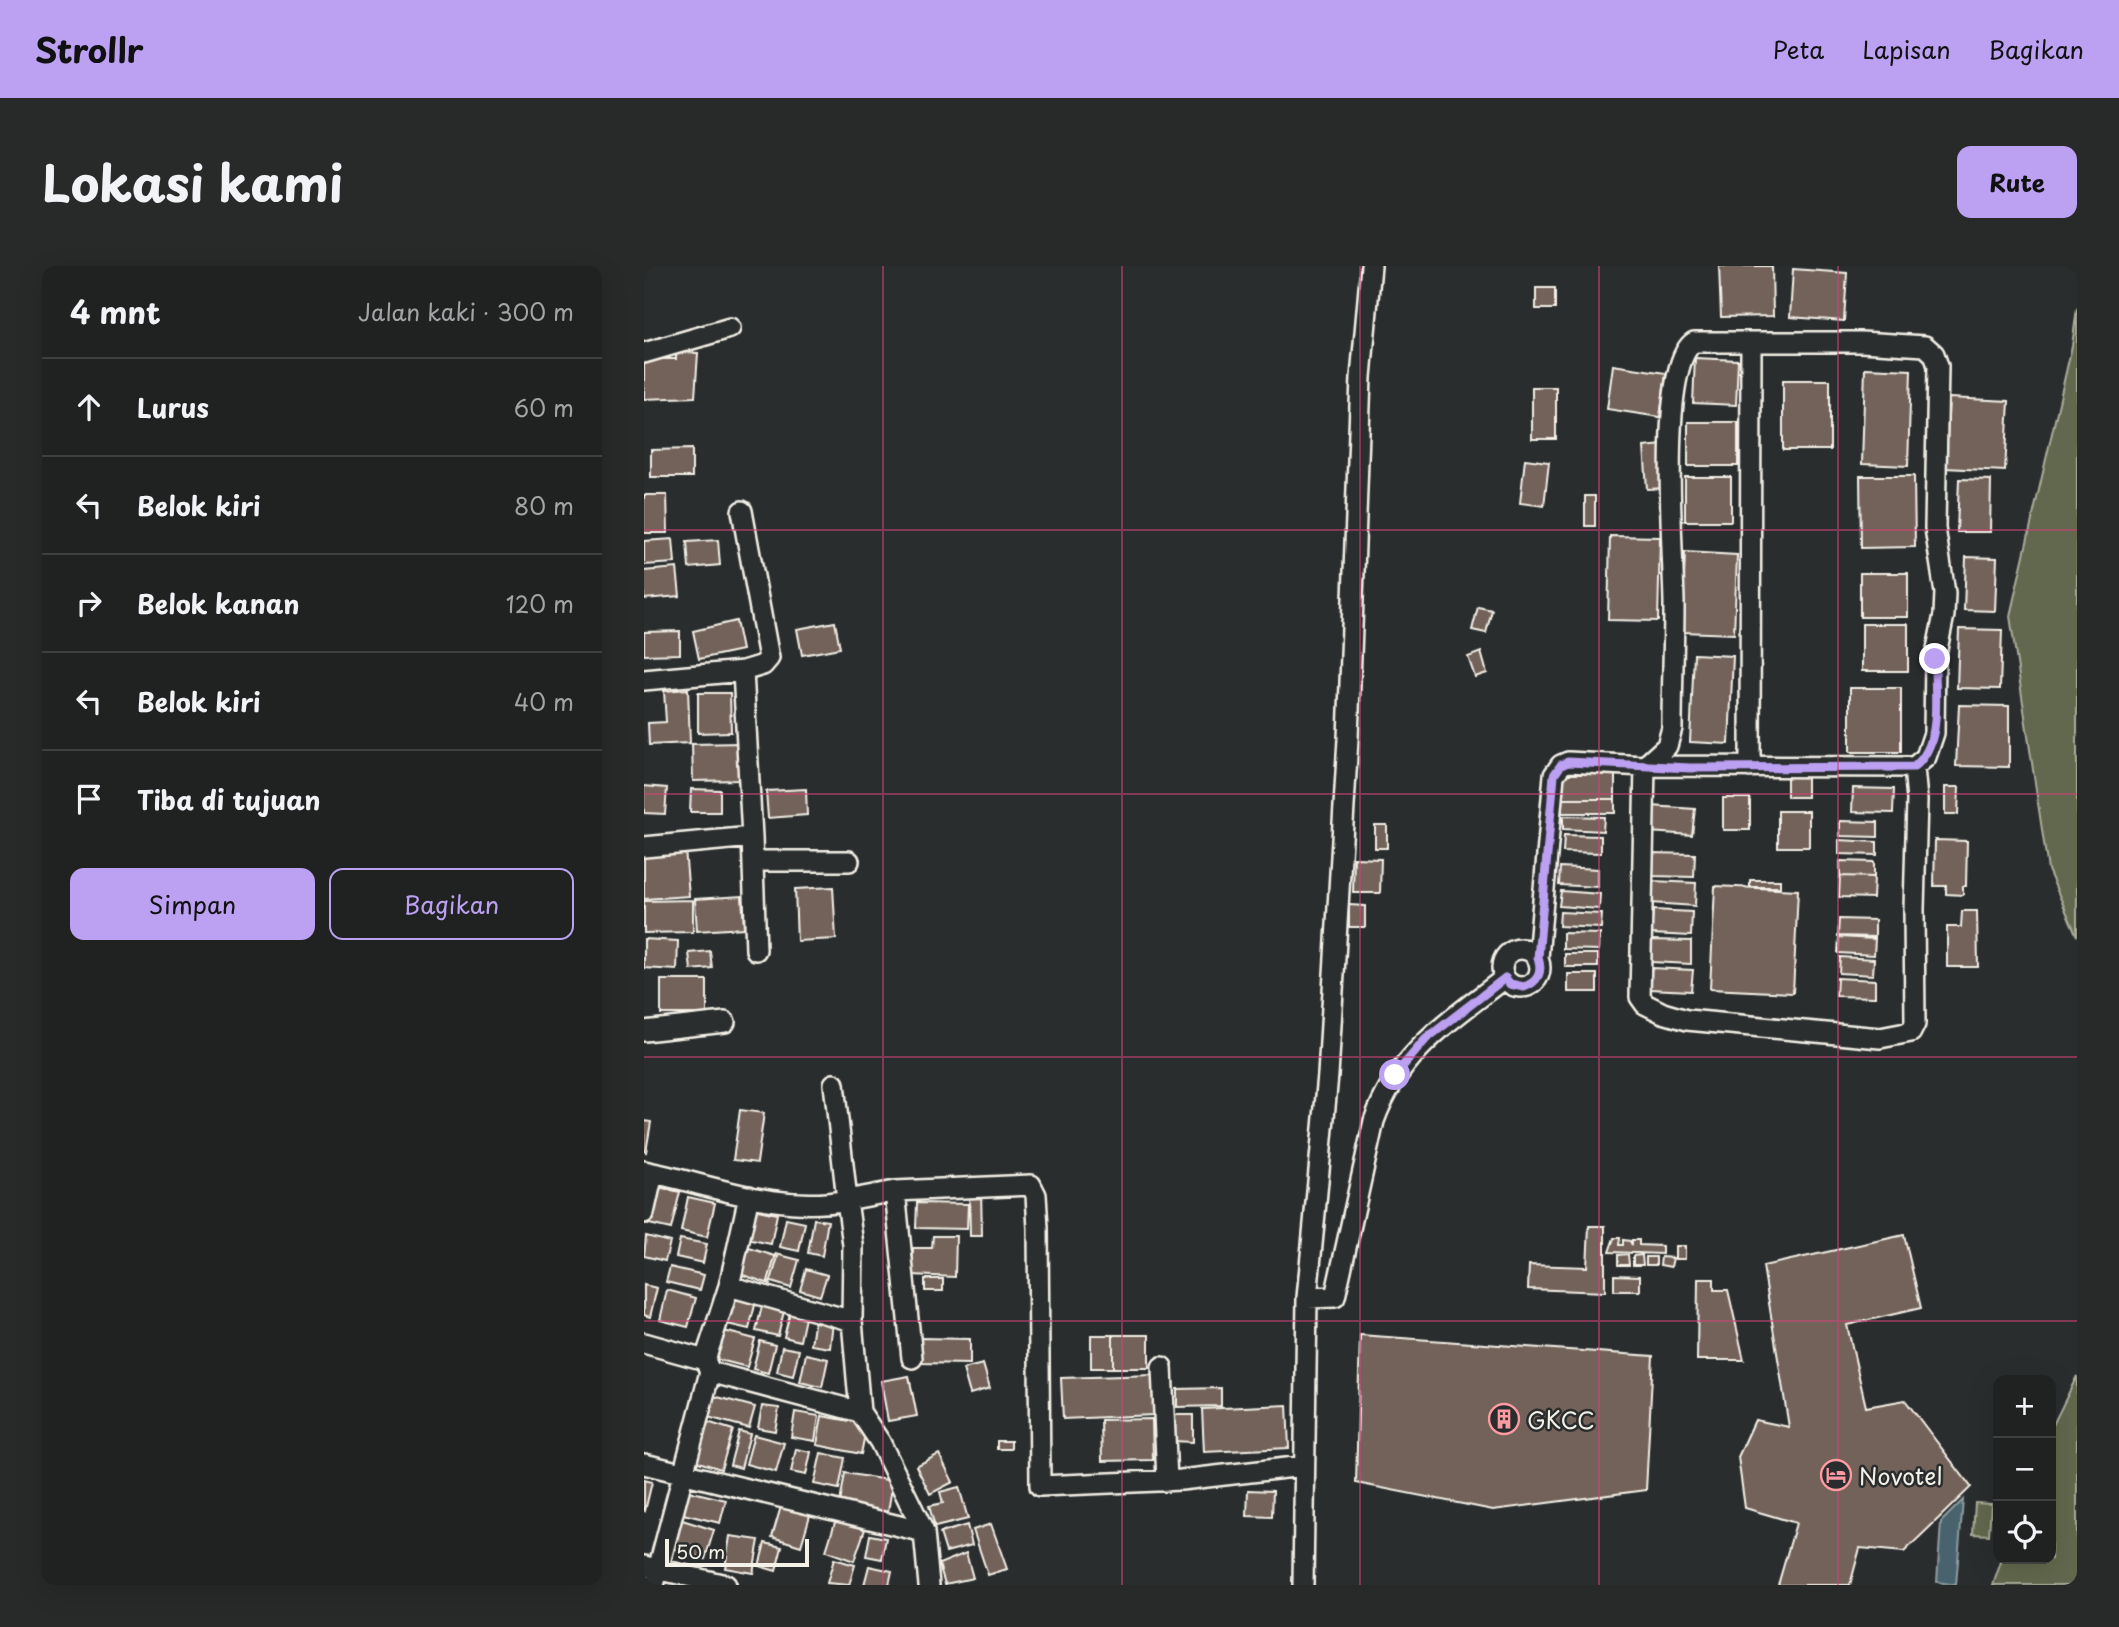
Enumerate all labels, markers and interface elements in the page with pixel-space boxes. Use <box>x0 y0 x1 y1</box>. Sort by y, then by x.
text: Strollr <box>35 24 144 74</box>
text: Peta <box>1773 31 1824 67</box>
text: Lapisan <box>1862 31 1951 67</box>
text: Bagikan <box>1989 31 2084 67</box>
text: Lokasi kami <box>42 145 343 219</box>
button: Rute <box>1957 146 2077 218</box>
text: 4 mnt <box>70 289 161 334</box>
text: Jalan kaki · 300 m <box>358 294 574 329</box>
icon: ahead <box>70 388 108 426</box>
text: Lurus <box>137 388 209 427</box>
text: 60 m <box>514 390 574 425</box>
icon: left <box>70 486 108 524</box>
text: Belok kiri <box>137 486 260 525</box>
text: 80 m <box>514 488 574 523</box>
icon: right <box>70 584 108 622</box>
text: Belok kanan <box>137 584 299 623</box>
text: 120 m <box>506 586 574 621</box>
route end <box>1919 643 1950 674</box>
icon: left <box>70 682 108 720</box>
text: Belok kiri <box>137 682 260 721</box>
text: 40 m <box>514 684 574 719</box>
icon: arrive <box>70 780 108 818</box>
text: Tiba di tujuan <box>137 780 321 819</box>
button: Simpan <box>70 868 315 940</box>
button: Bagikan <box>329 868 574 940</box>
route start <box>1379 1059 1410 1090</box>
map controls <box>1993 1375 2056 1564</box>
button: + <box>1993 1375 2056 1438</box>
building icon: GKCC <box>1487 1402 1521 1436</box>
place label: GKCC <box>1527 1402 1595 1437</box>
button: − <box>1993 1438 2056 1501</box>
hotel icon: Novotel <box>1819 1458 1853 1492</box>
place label: Novotel <box>1859 1458 1942 1493</box>
button: locate <box>1993 1501 2056 1564</box>
scale bar <box>665 1536 808 1568</box>
text: 50 m <box>676 1537 725 1565</box>

